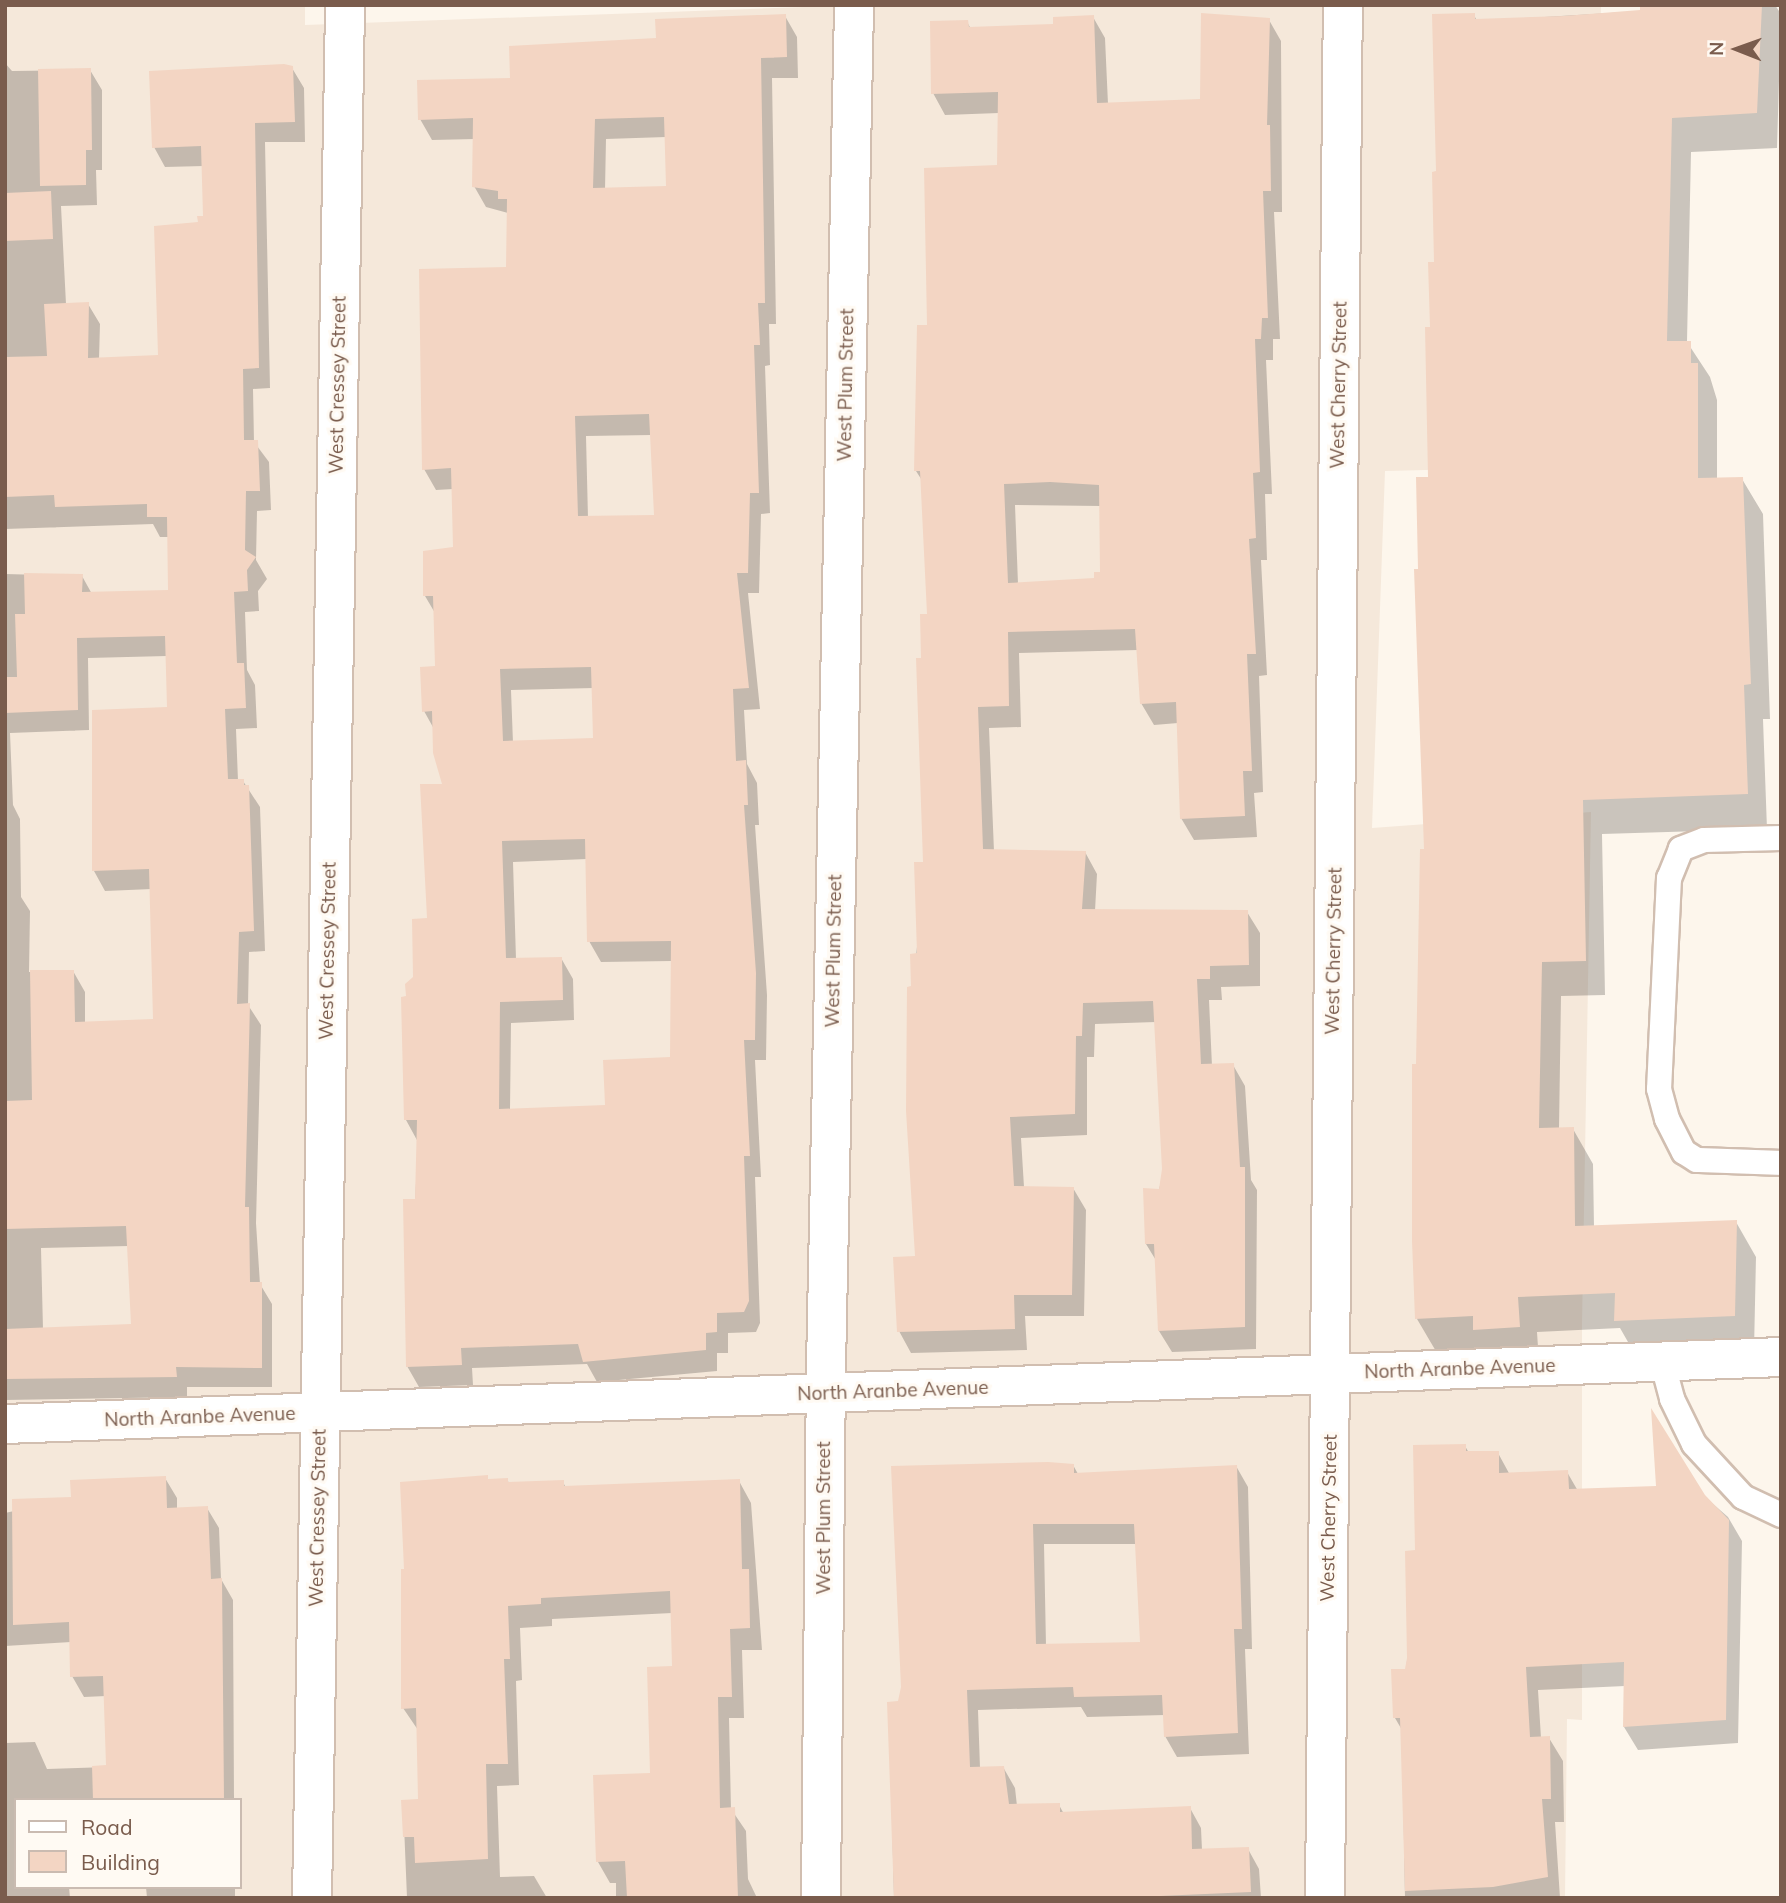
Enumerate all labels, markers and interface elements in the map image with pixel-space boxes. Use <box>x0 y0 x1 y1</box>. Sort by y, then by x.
north arrow <box>1702 14 1772 84</box>
text: N <box>1704 41 1728 56</box>
street label: West Cressey Street <box>325 296 351 474</box>
street label: West Cherry Street <box>1326 301 1352 469</box>
street label: West Plum Street <box>833 308 859 462</box>
street label: West Cressey Street <box>315 862 341 1040</box>
street label: West Cherry Street <box>1321 867 1347 1035</box>
street label: West Plum Street <box>821 874 847 1028</box>
street label: North Aranbe Avenue <box>1364 1354 1556 1384</box>
street label: North Aranbe Avenue <box>797 1376 989 1406</box>
street label: North Aranbe Avenue <box>104 1402 296 1432</box>
street label: West Cressey Street <box>305 1429 331 1607</box>
street label: West Cherry Street <box>1316 1434 1342 1602</box>
street label: West Plum Street <box>813 1441 835 1595</box>
legend <box>14 1798 242 1889</box>
text: Road <box>81 1814 132 1840</box>
text: Building <box>81 1849 160 1875</box>

